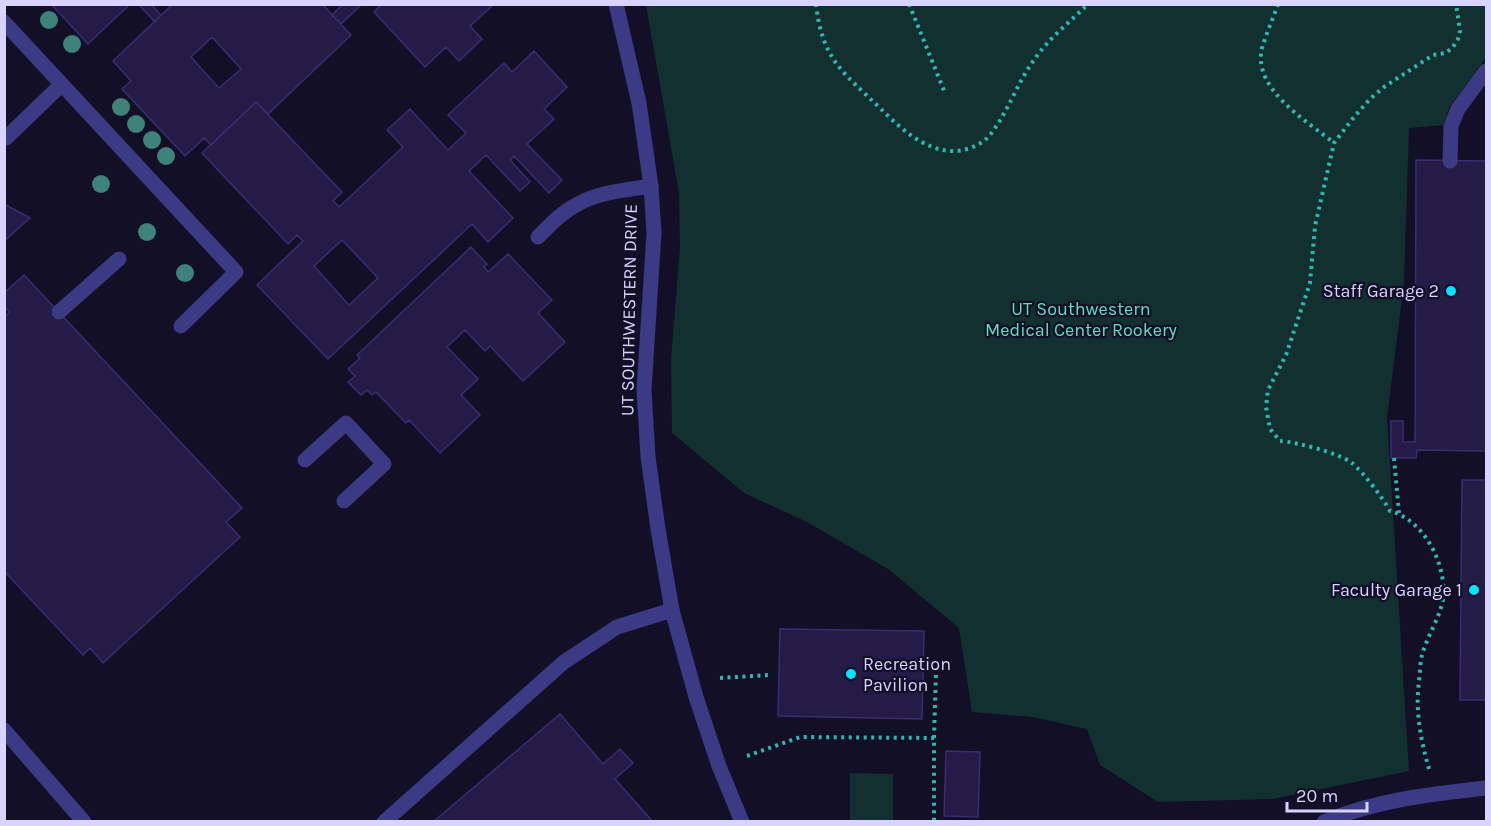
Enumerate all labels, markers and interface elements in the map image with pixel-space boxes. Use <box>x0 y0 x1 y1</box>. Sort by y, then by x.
street label: UT SOUTHWESTERN DRIVE <box>616 204 642 416</box>
place label: Staff Garage 2 <box>1323 280 1439 302</box>
marker: Staff Garage 2 <box>1444 284 1458 298</box>
park label: UT Southwestern Medical Center Rookery <box>985 298 1178 341</box>
place label: Faculty Garage 1 <box>1331 579 1462 601</box>
marker: Faculty Garage 1 <box>1467 583 1481 597</box>
place label: Recreation Pavilion <box>863 653 951 696</box>
marker: Recreation Pavilion <box>844 667 858 681</box>
scale bar <box>1287 775 1366 813</box>
text: 20 m <box>1296 785 1338 807</box>

